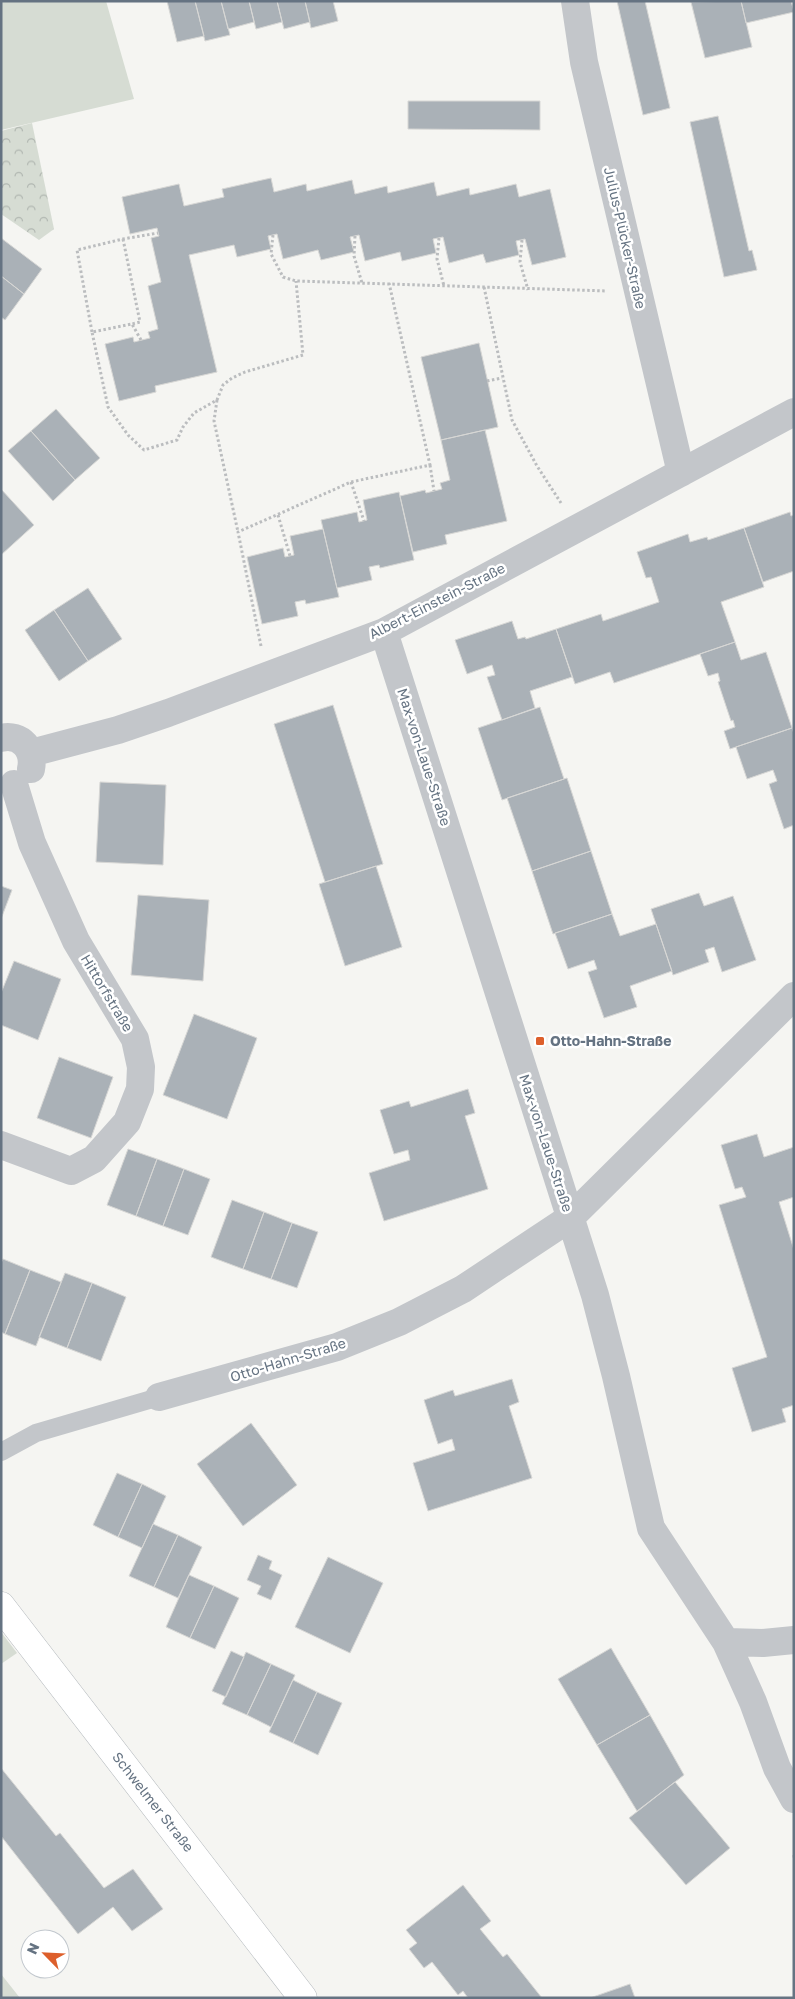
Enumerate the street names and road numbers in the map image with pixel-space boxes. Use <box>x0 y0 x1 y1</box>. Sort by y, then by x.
street label: Julius-Plücker-Straße <box>601 165 650 310</box>
street label: Albert-Einstein-Straße <box>366 559 508 642</box>
street label: Max-von-Laue-Straße <box>394 686 455 828</box>
street label: Hittorfstraße <box>78 951 137 1034</box>
street label: Max-von-Laue-Straße <box>516 1072 577 1214</box>
street label: Otto-Hahn-Straße <box>228 1334 348 1385</box>
street label: Schwelmer Straße <box>109 1748 198 1855</box>

